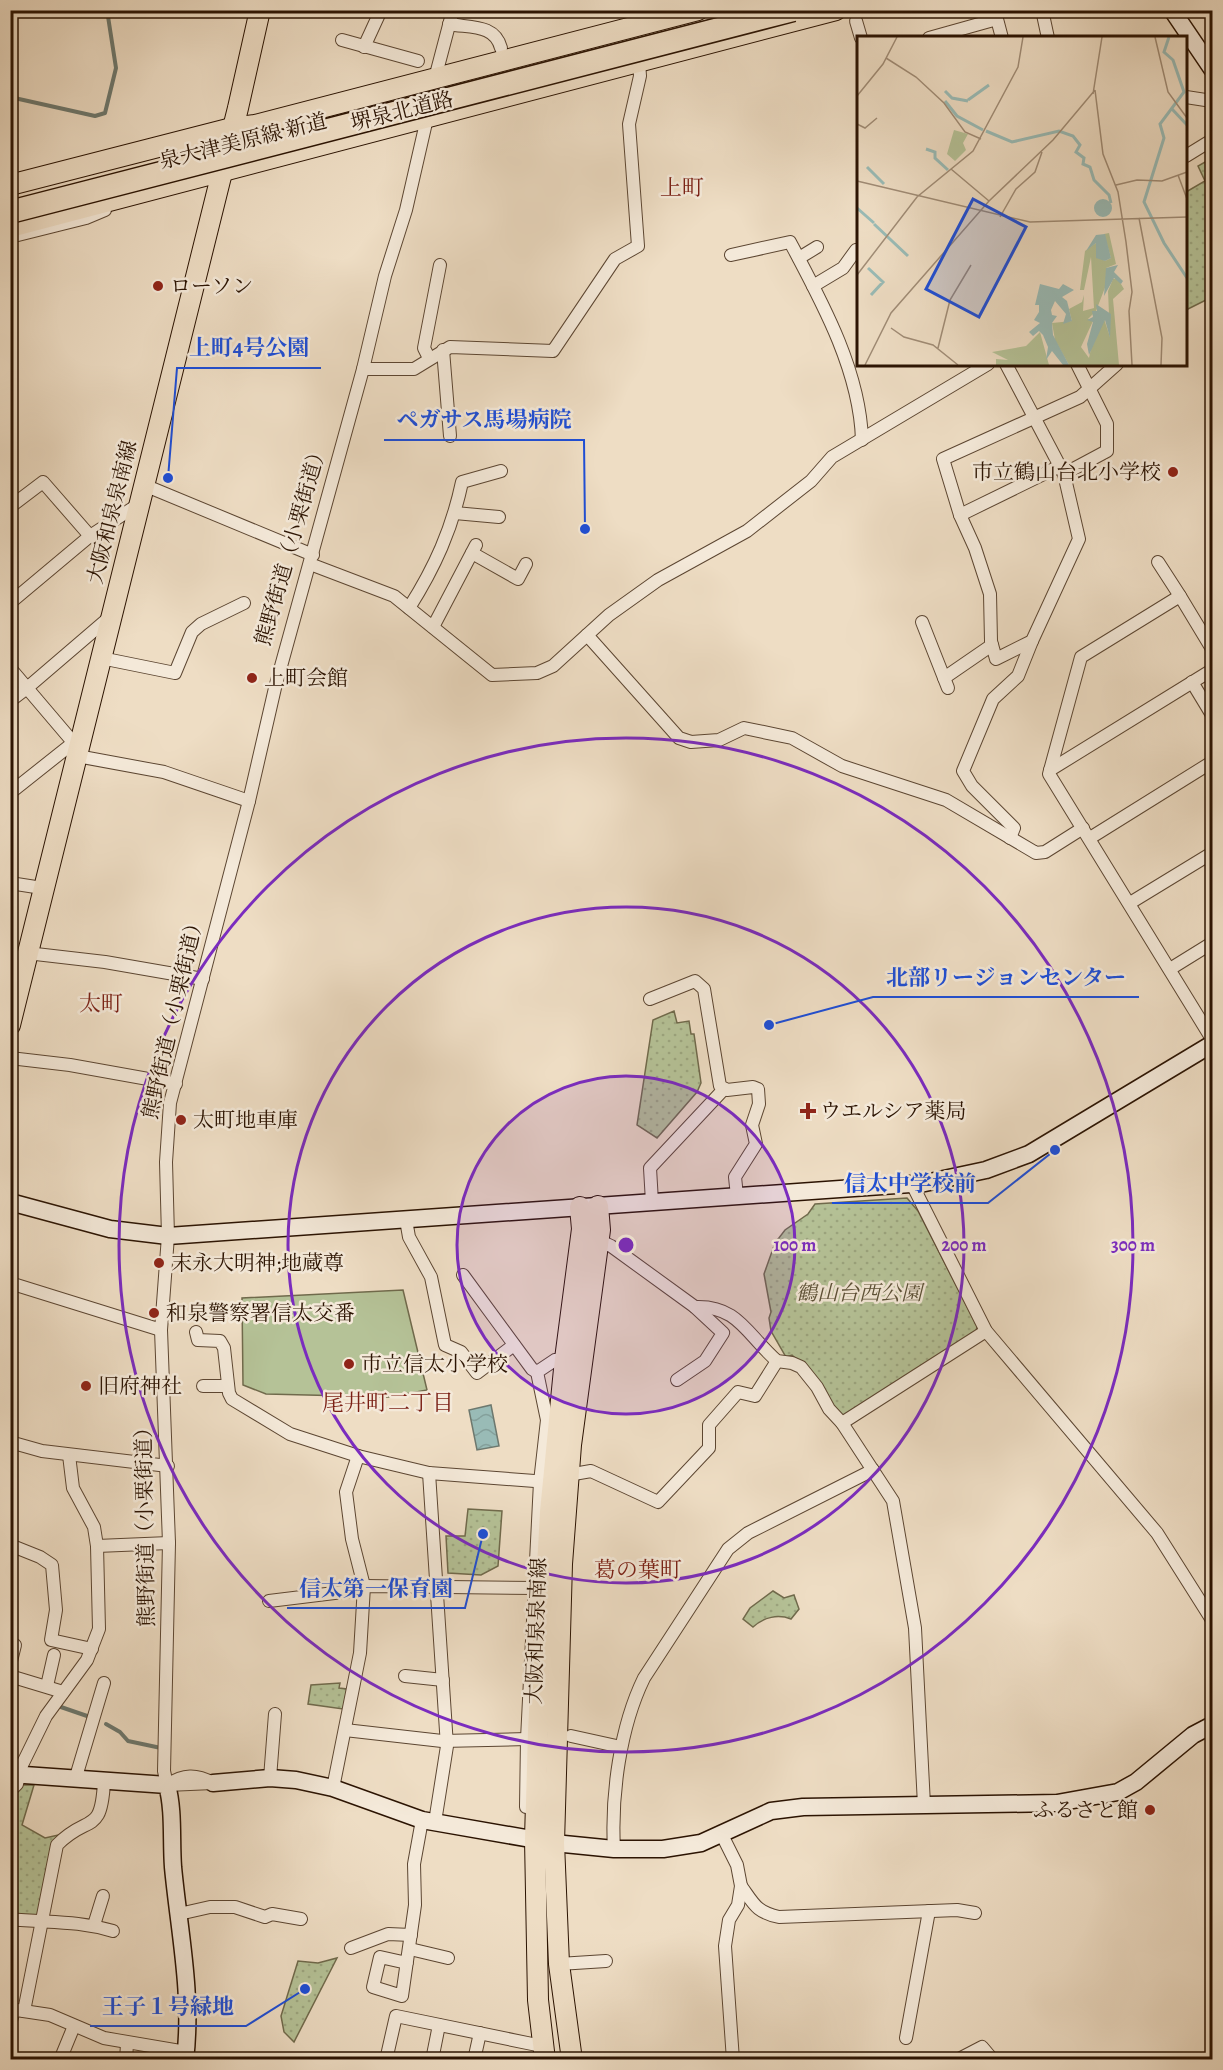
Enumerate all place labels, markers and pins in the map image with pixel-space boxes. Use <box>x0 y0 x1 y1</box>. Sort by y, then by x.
place label: ローソン <box>170 272 253 300</box>
marker: ローソン <box>151 279 165 293</box>
callout: 上町4号公園 <box>177 328 321 368</box>
callout: ペガサス馬場病院 <box>384 400 584 440</box>
place label: 市立鶴山台北小学校 <box>972 458 1161 486</box>
marker: 市立鶴山台北小学校 <box>1166 465 1180 479</box>
place label: 上町会館 <box>264 664 348 692</box>
marker: 上町会館 <box>245 671 259 685</box>
callout: 北部リージョンセンター <box>873 957 1139 997</box>
place label: ウエルシア薬局 <box>820 1097 966 1125</box>
marker: ウエルシア薬局 <box>801 1104 815 1118</box>
place label: 太町地車庫 <box>193 1106 298 1134</box>
marker: 太町地車庫 <box>174 1113 188 1127</box>
callout: 信太中学校前 <box>832 1163 988 1203</box>
centre of rings <box>616 1235 636 1255</box>
place label: 末永大明神;地蔵尊 <box>171 1249 344 1277</box>
marker: 末永大明神;地蔵尊 <box>152 1256 166 1270</box>
place label: 和泉警察署信太交番 <box>166 1299 355 1327</box>
marker: 和泉警察署信太交番 <box>147 1306 161 1320</box>
place label: 市立信太小学校 <box>361 1350 508 1378</box>
marker: 市立信太小学校 <box>342 1357 356 1371</box>
place label: 旧府神社 <box>98 1372 182 1400</box>
marker: 旧府神社 <box>79 1379 93 1393</box>
callout: 信太第一保育園 <box>287 1568 465 1608</box>
place label: ふるさと館 <box>1033 1796 1138 1824</box>
marker: ふるさと館 <box>1143 1803 1157 1817</box>
callout: 王子１号緑地 <box>90 1986 246 2026</box>

